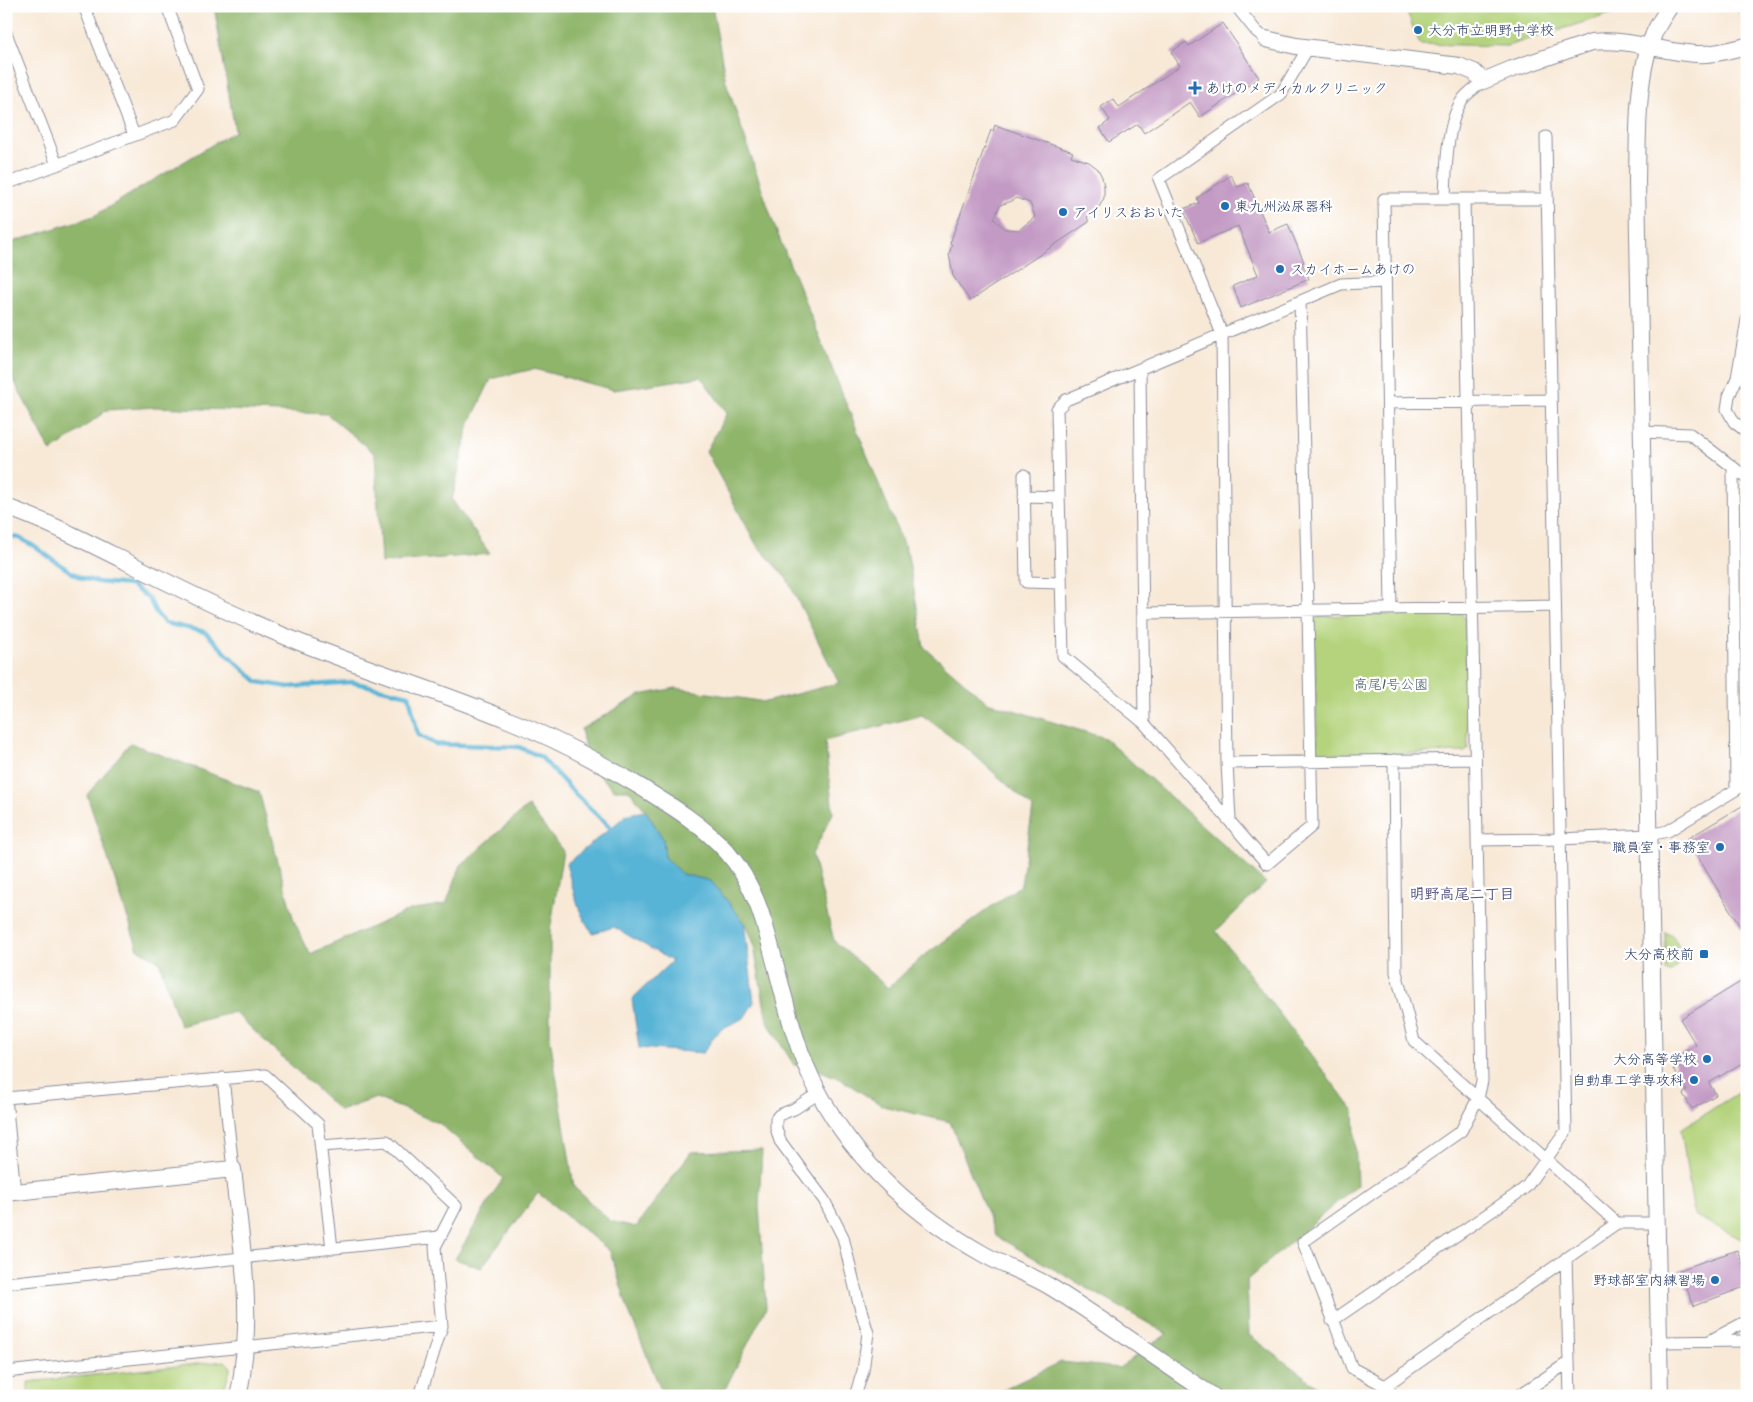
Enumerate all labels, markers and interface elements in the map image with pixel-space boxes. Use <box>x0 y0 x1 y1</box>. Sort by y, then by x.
place label: 大分市立明野中学校 <box>1428 20 1554 42</box>
marker: 大分市立明野中学校 <box>1412 24 1424 36</box>
place label: あけのメディカルクリニック <box>1206 78 1387 100</box>
marker: あけのメディカルクリニック <box>1188 81 1202 95</box>
place label: 東九州泌尿器科 <box>1235 196 1333 218</box>
marker: 東九州泌尿器科 <box>1219 200 1231 212</box>
place label: アイリスおおいた <box>1073 202 1184 224</box>
marker: アイリスおおいた <box>1057 206 1069 218</box>
place label: スカイホームあけの <box>1290 259 1415 281</box>
marker: スカイホームあけの <box>1274 263 1286 275</box>
park label: 高尾1号公園 <box>1354 674 1428 696</box>
place label: 職員室・事務室 <box>1612 837 1710 859</box>
marker: 職員室・事務室 <box>1714 841 1726 853</box>
district label: 明野高尾二丁目 <box>1409 883 1515 907</box>
place label: 大分高校前 <box>1624 944 1694 966</box>
marker: 大分高校前 <box>1698 948 1710 960</box>
place label: 大分高等学校 <box>1613 1049 1697 1071</box>
marker: 大分高等学校 <box>1701 1053 1713 1065</box>
place label: 自動車工学専攻科 <box>1572 1070 1684 1092</box>
marker: 自動車工学専攻科 <box>1688 1074 1700 1086</box>
place label: 野球部室内練習場 <box>1593 1270 1705 1292</box>
marker: 野球部室内練習場 <box>1709 1274 1721 1286</box>

